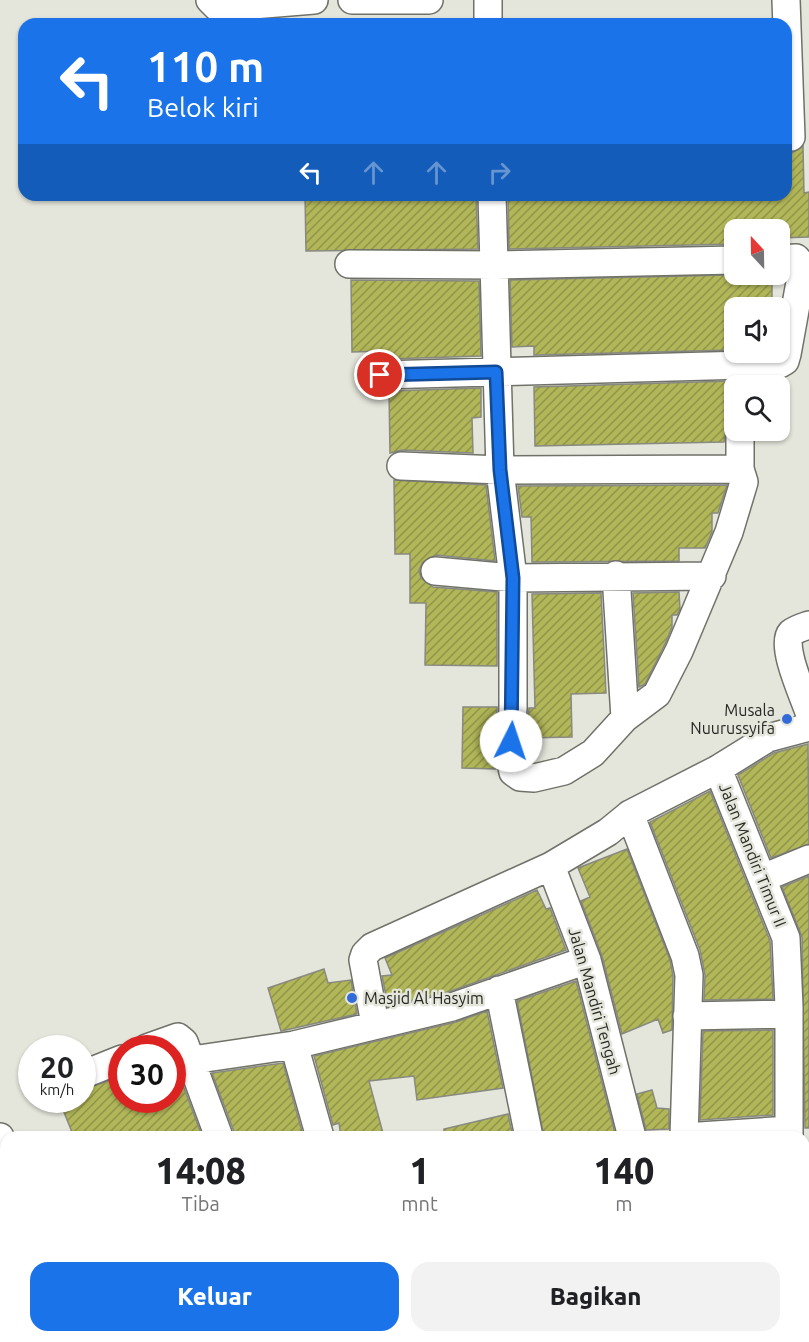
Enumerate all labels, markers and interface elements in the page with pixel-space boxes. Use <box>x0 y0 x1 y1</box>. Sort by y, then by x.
icon: left <box>48 42 126 120</box>
text: 110 m <box>147 43 264 90</box>
text: Belok kiri <box>147 92 259 122</box>
icon: left <box>294 156 327 189</box>
icon: ahead <box>357 156 390 189</box>
icon: ahead <box>420 156 453 189</box>
icon: right <box>483 156 516 189</box>
north arrow <box>724 219 790 285</box>
map controls <box>724 219 790 441</box>
button: sound <box>724 297 790 363</box>
pin <box>354 349 405 400</box>
icon: arrive <box>363 358 396 391</box>
button: search <box>724 375 790 441</box>
place label: Musala Nuurussyifa <box>690 701 775 737</box>
position arrow <box>479 709 543 773</box>
marker: Musala Nuurussyifa <box>780 712 794 726</box>
street label: Jalan Mandiri Timur II <box>716 780 790 930</box>
street label: Jalan Mandiri Tengah <box>565 925 625 1077</box>
place label: Masjid Al Hasyim <box>364 989 484 1007</box>
marker: Masjid Al Hasyim <box>345 991 359 1005</box>
speed limit sign: 30 <box>108 1035 186 1113</box>
text: 20 <box>40 1050 74 1084</box>
text: km/h <box>40 1081 74 1098</box>
text: 14:08 <box>156 1150 246 1191</box>
text: 1 <box>409 1150 430 1191</box>
text: 140 <box>593 1150 654 1191</box>
text: Tiba <box>181 1192 220 1215</box>
text: mnt <box>401 1192 438 1215</box>
text: m <box>615 1192 633 1215</box>
button: Keluar <box>30 1262 399 1331</box>
button: Bagikan <box>411 1262 780 1331</box>

